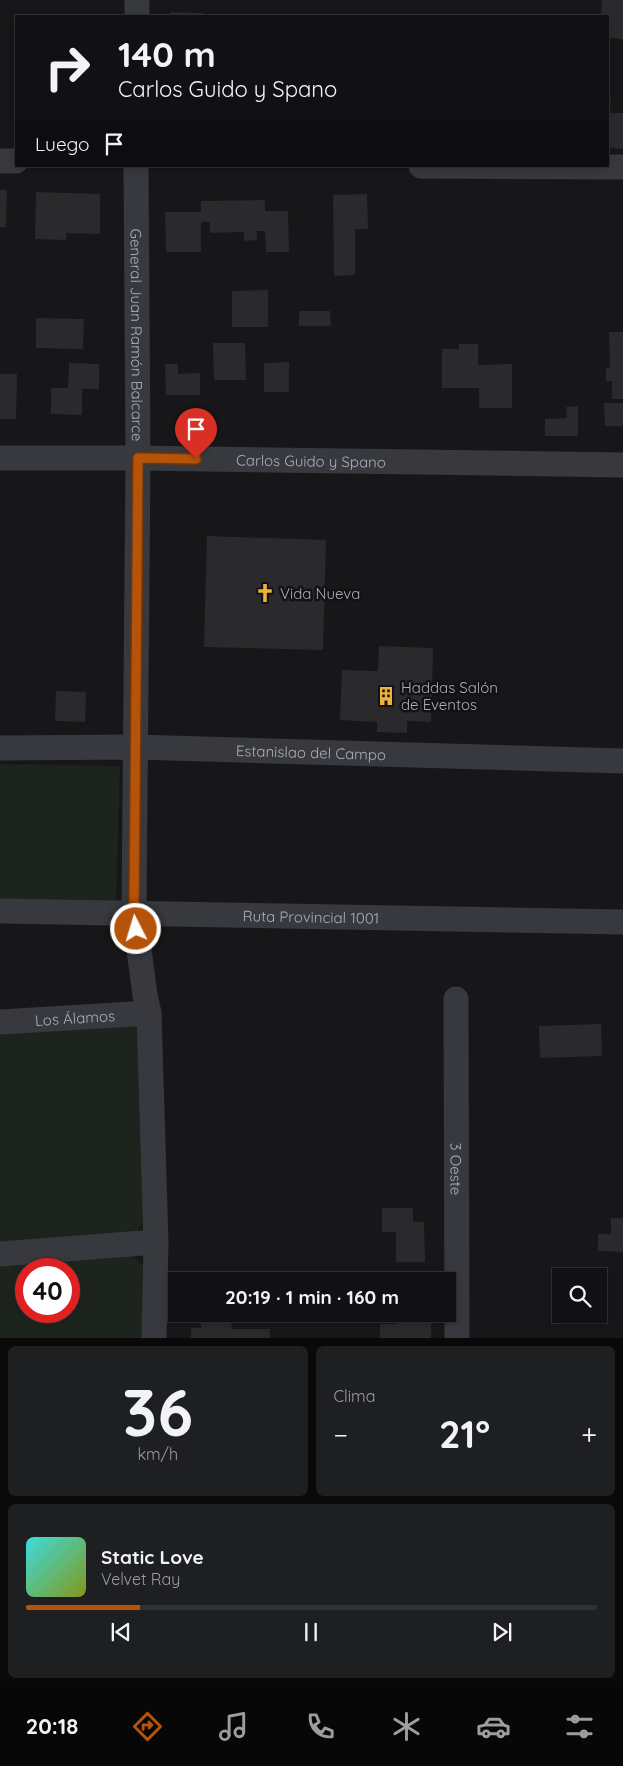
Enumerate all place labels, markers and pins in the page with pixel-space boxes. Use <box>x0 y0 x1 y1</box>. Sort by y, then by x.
pin <box>175 408 217 459</box>
church icon: Vida Nueva <box>254 582 276 604</box>
place label: Vida Nueva <box>280 584 360 603</box>
place label: Haddas Salón de Eventos <box>401 678 498 714</box>
building icon: Haddas Salón de Eventos <box>375 685 397 707</box>

